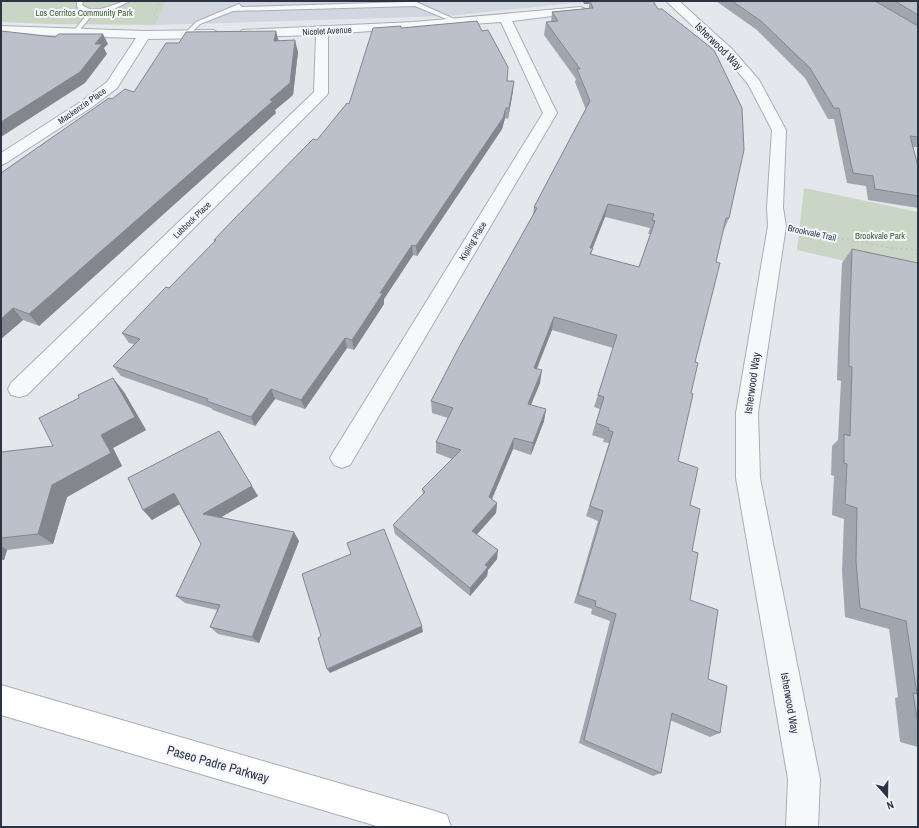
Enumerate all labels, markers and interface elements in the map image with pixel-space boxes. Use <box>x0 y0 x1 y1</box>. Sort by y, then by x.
park label: Los Cerritos Community Park <box>35 7 133 19</box>
street label: Isherwood Way <box>692 19 746 73</box>
street label: Nicolet Avenue <box>302 24 352 38</box>
street label: Mackenzie Place <box>56 85 108 127</box>
street label: Lubbock Place <box>170 199 214 241</box>
street label: Kipling Place <box>457 219 489 263</box>
street label: Brookvale Trail <box>787 222 838 244</box>
park label: Brookvale Park <box>855 230 905 242</box>
street label: Isherwood Way <box>741 351 763 415</box>
street label: Isherwood Way <box>778 671 802 735</box>
street label: Paseo Padre Parkway <box>165 741 272 787</box>
north arrow <box>867 776 907 816</box>
text: N <box>885 798 896 813</box>

